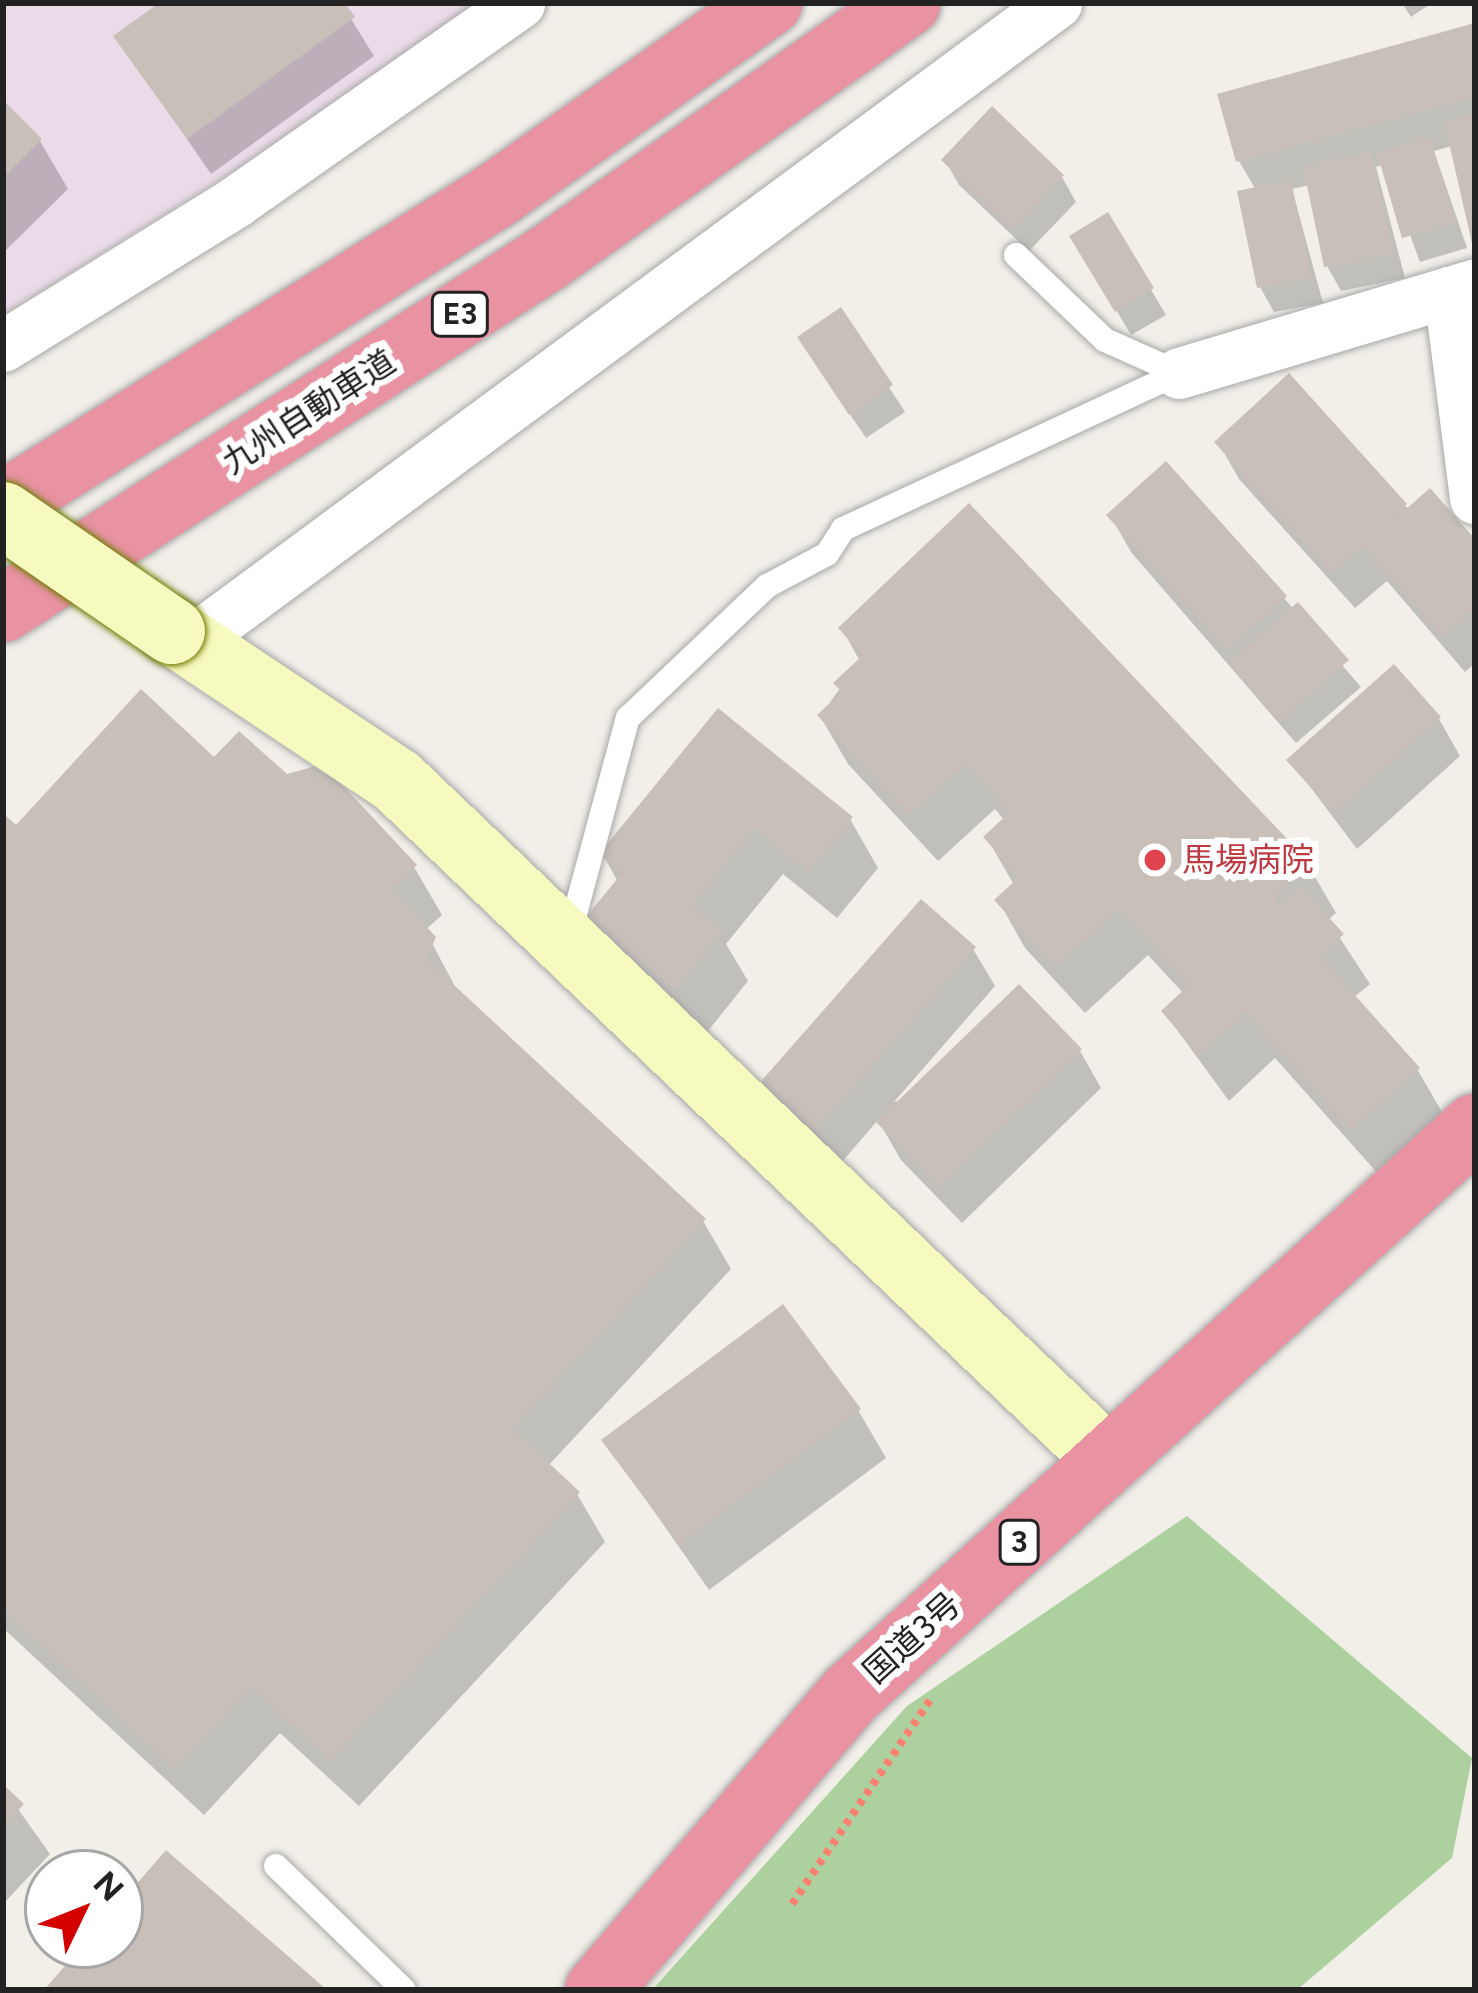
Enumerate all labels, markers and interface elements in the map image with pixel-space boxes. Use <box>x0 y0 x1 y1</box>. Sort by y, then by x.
road number: E3 <box>430 290 490 338</box>
street label: 九州自動車道 <box>215 341 403 483</box>
place label: 馬場病院 <box>1182 840 1314 880</box>
marker: 馬場病院 <box>1139 844 1171 876</box>
road number: 3 <box>998 1518 1040 1566</box>
street label: 国道3号 <box>855 1584 969 1692</box>
north arrow <box>24 1849 144 1969</box>
text: N <box>86 1864 131 1909</box>

